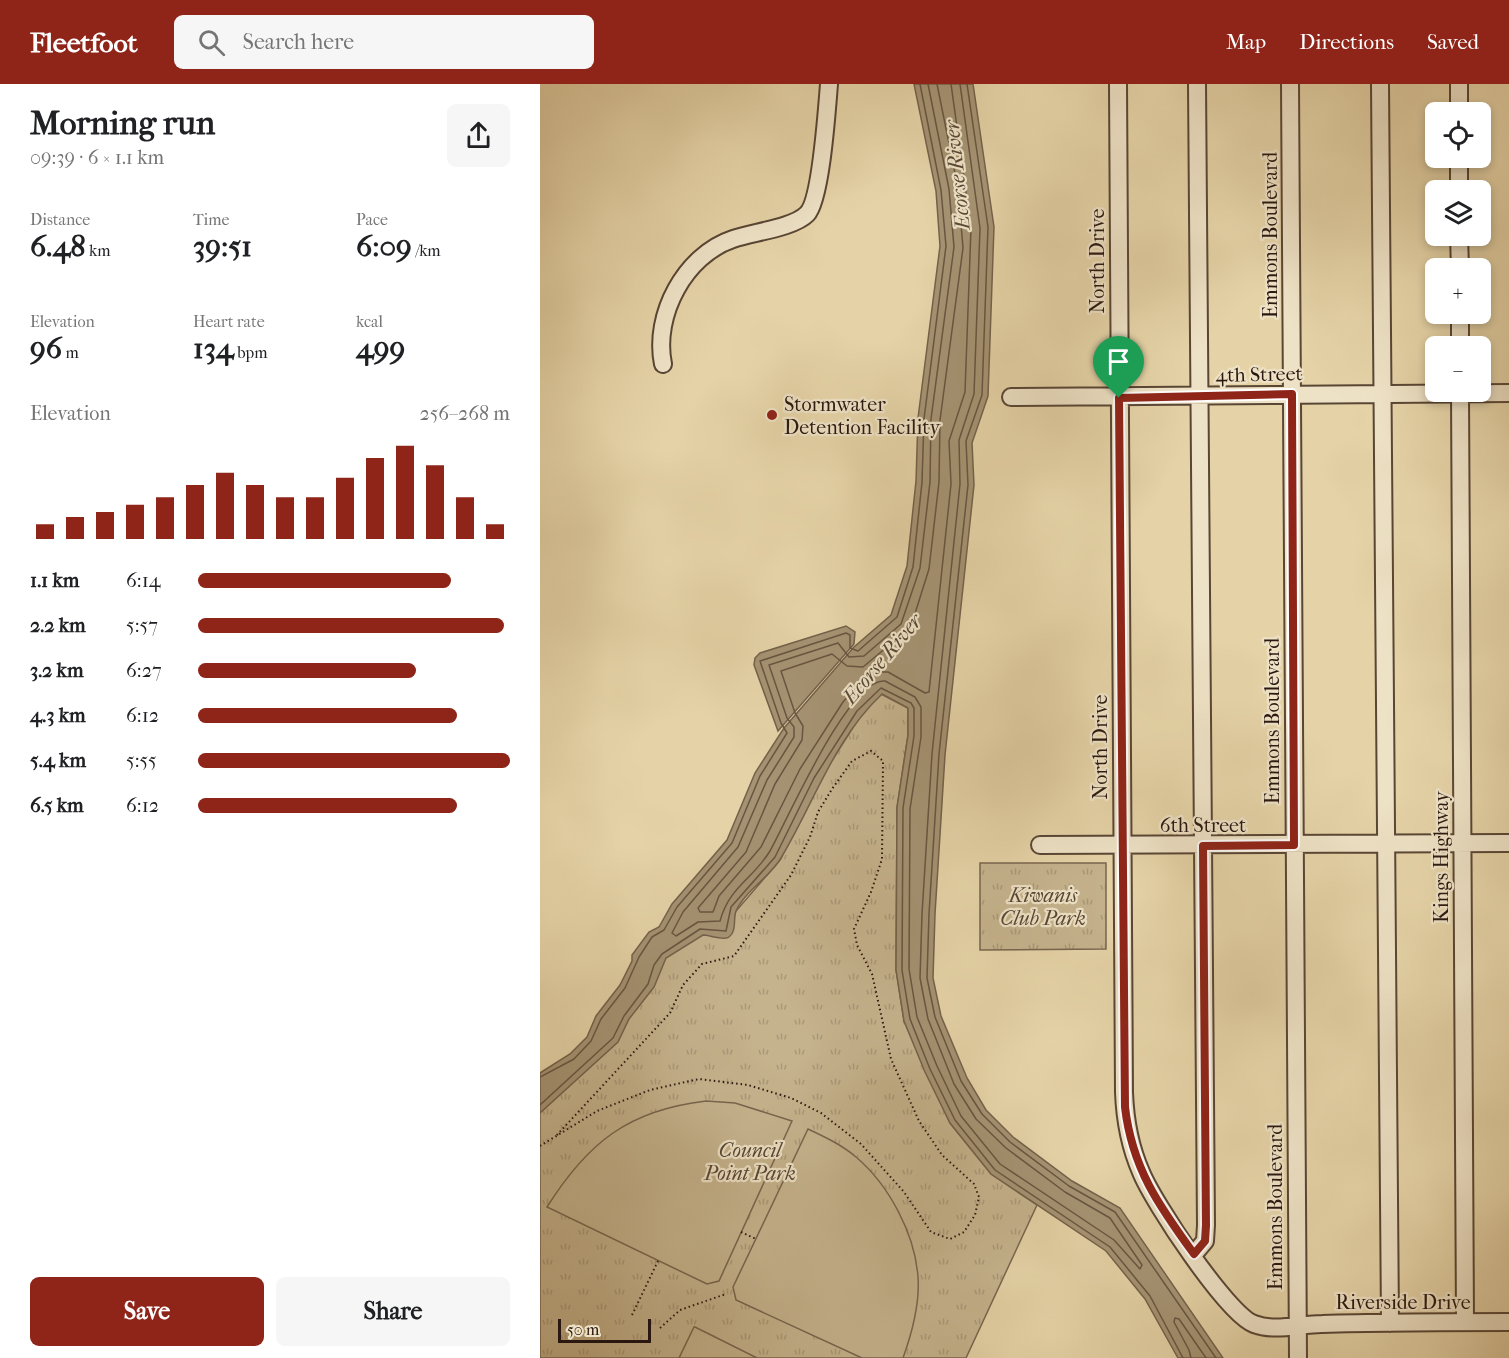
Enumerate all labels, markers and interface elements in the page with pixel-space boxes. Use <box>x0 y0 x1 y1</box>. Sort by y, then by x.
search box <box>174 15 594 69</box>
text: Fleetfoot <box>30 26 138 59</box>
icon: search <box>195 26 228 59</box>
text: Search here <box>243 29 354 55</box>
text: Map <box>1226 30 1266 54</box>
text: Directions <box>1299 30 1394 54</box>
text: Saved <box>1427 30 1479 54</box>
map controls <box>1425 102 1491 402</box>
button: locate <box>1425 102 1491 168</box>
text: Morning run <box>30 104 215 143</box>
button: share <box>447 104 510 167</box>
water label: Ecorse River <box>939 118 975 233</box>
text: 09:39 · 6 × 1.1 km <box>30 146 164 169</box>
street label: Emmons Boulevard <box>1259 151 1282 318</box>
button: layers <box>1425 180 1491 246</box>
street label: North Drive <box>1086 208 1109 313</box>
text: Distance <box>30 210 90 229</box>
text: Time <box>193 210 229 229</box>
text: Pace <box>356 210 388 229</box>
text: 6.48 <box>30 229 86 264</box>
text: 39:51 <box>193 229 252 264</box>
text: 6:09 <box>356 229 412 264</box>
text: km <box>86 241 111 260</box>
text: /km <box>412 241 441 260</box>
button: + <box>1425 258 1491 324</box>
text: Elevation <box>30 312 95 331</box>
text: Heart rate <box>193 312 265 331</box>
text: kcal <box>356 312 383 331</box>
text: 96 <box>30 331 62 366</box>
text: 134 <box>193 331 234 366</box>
text: 499 <box>356 331 405 366</box>
pin <box>1093 336 1144 398</box>
button: − <box>1425 336 1491 402</box>
text: m <box>62 343 79 362</box>
text: bpm <box>234 343 267 362</box>
icon: arrive <box>1102 345 1135 378</box>
street label: 4th Street <box>1215 362 1303 387</box>
place label: Stormwater Detention Facility <box>784 393 941 439</box>
text: Elevation <box>30 402 111 425</box>
text: 256–268 m <box>419 402 510 425</box>
marker: Stormwater Detention Facility <box>765 408 779 422</box>
text: 1.1 km <box>30 569 79 592</box>
text: 6:14 <box>126 569 161 592</box>
water label: Ecorse River <box>836 608 928 710</box>
text: 2.2 km <box>30 614 86 637</box>
text: 5:57 <box>126 614 158 637</box>
street label: Emmons Boulevard <box>1261 637 1284 804</box>
text: 3.2 km <box>30 659 84 682</box>
text: 6:27 <box>126 659 162 682</box>
street label: North Drive <box>1089 694 1112 799</box>
text: 4.3 km <box>30 704 86 727</box>
text: 6:12 <box>126 704 159 727</box>
text: 5.4 km <box>30 749 86 772</box>
text: 5:55 <box>126 749 157 772</box>
street label: Kings Highway <box>1430 790 1453 923</box>
text: 6.5 km <box>30 794 84 817</box>
text: 6:12 <box>126 794 159 817</box>
street label: 6th Street <box>1160 814 1246 837</box>
park label: Kiwanis Club Park <box>1000 884 1086 930</box>
street label: Emmons Boulevard <box>1264 1123 1287 1290</box>
park label: Council Point Park <box>703 1139 796 1185</box>
button: Save <box>30 1277 264 1346</box>
button: Share <box>276 1277 510 1346</box>
street label: Riverside Drive <box>1335 1291 1471 1314</box>
scale bar <box>558 1316 651 1344</box>
text: 50 m <box>567 1320 599 1339</box>

